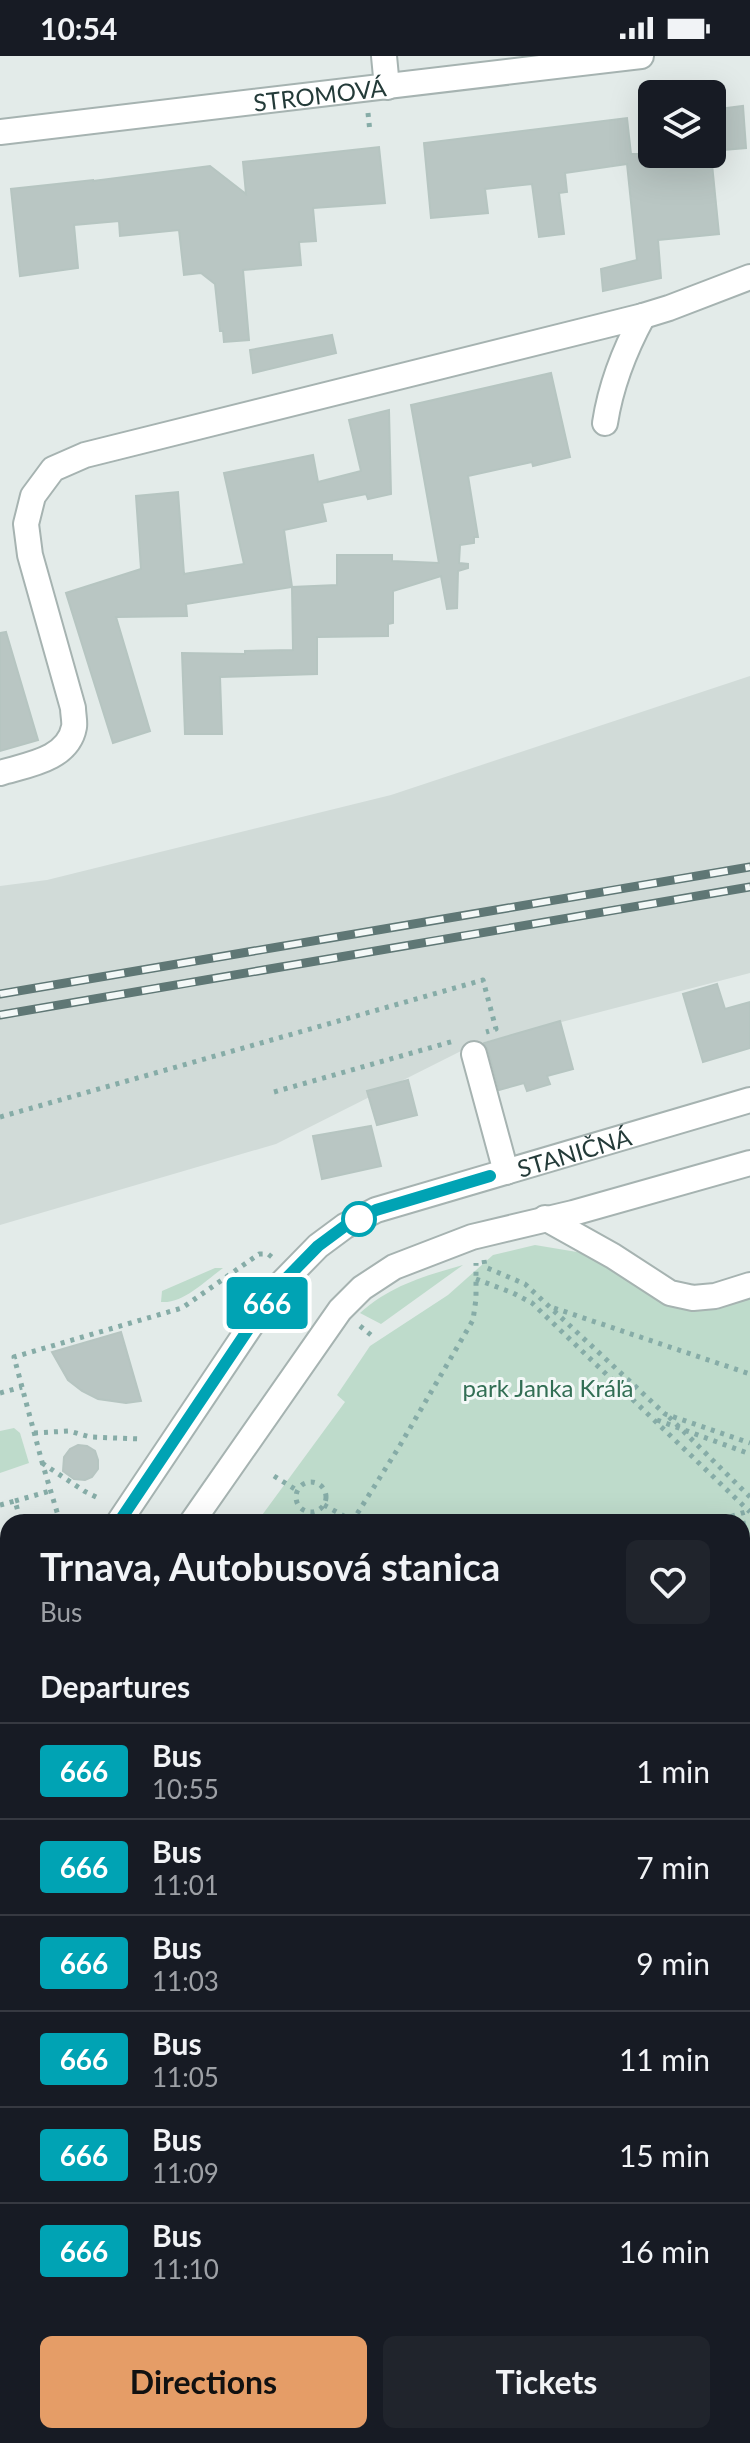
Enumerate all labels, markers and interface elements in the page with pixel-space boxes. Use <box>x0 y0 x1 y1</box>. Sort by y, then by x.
text: 10:54 <box>40 10 117 46</box>
street label: STROMOVÁ <box>252 72 389 116</box>
map controls <box>638 80 726 168</box>
button: layers <box>638 80 726 168</box>
street label: STANIČNÁ <box>514 1121 635 1182</box>
unlabelled marker <box>342 1202 376 1236</box>
line badge: 666 <box>221 1277 313 1329</box>
text: 666 <box>243 1286 291 1320</box>
park label: park Janka Kráľa <box>463 1373 633 1402</box>
button: heart <box>626 1540 710 1624</box>
text: Trnava, Autobusová stanica <box>40 1543 500 1589</box>
text: Bus <box>40 1596 82 1628</box>
text: Departures <box>40 1668 190 1704</box>
text: Bus <box>152 1737 202 1773</box>
text: 1 min <box>636 1753 710 1789</box>
text: 666 <box>60 1754 108 1788</box>
text: 10:55 <box>152 1773 219 1805</box>
text: Bus <box>152 1833 202 1869</box>
text: 7 min <box>636 1849 710 1885</box>
text: 666 <box>60 1850 108 1884</box>
text: 11:01 <box>152 1869 219 1901</box>
text: Bus <box>152 1929 202 1965</box>
text: 9 min <box>636 1945 710 1981</box>
text: 666 <box>60 1946 108 1980</box>
text: 11:03 <box>152 1965 219 1997</box>
text: Bus <box>152 2025 202 2061</box>
text: 11 min <box>619 2041 710 2077</box>
text: 666 <box>60 2042 108 2076</box>
text: 11:05 <box>152 2061 219 2093</box>
text: Bus <box>152 2121 202 2157</box>
text: 15 min <box>619 2137 710 2173</box>
text: 666 <box>60 2138 108 2172</box>
text: 11:09 <box>152 2157 219 2189</box>
text: Bus <box>152 2217 202 2253</box>
text: 16 min <box>619 2233 710 2269</box>
text: 666 <box>60 2234 108 2268</box>
text: 11:10 <box>152 2253 219 2285</box>
button: Directions <box>40 2336 367 2428</box>
button: Tickets <box>383 2336 710 2428</box>

